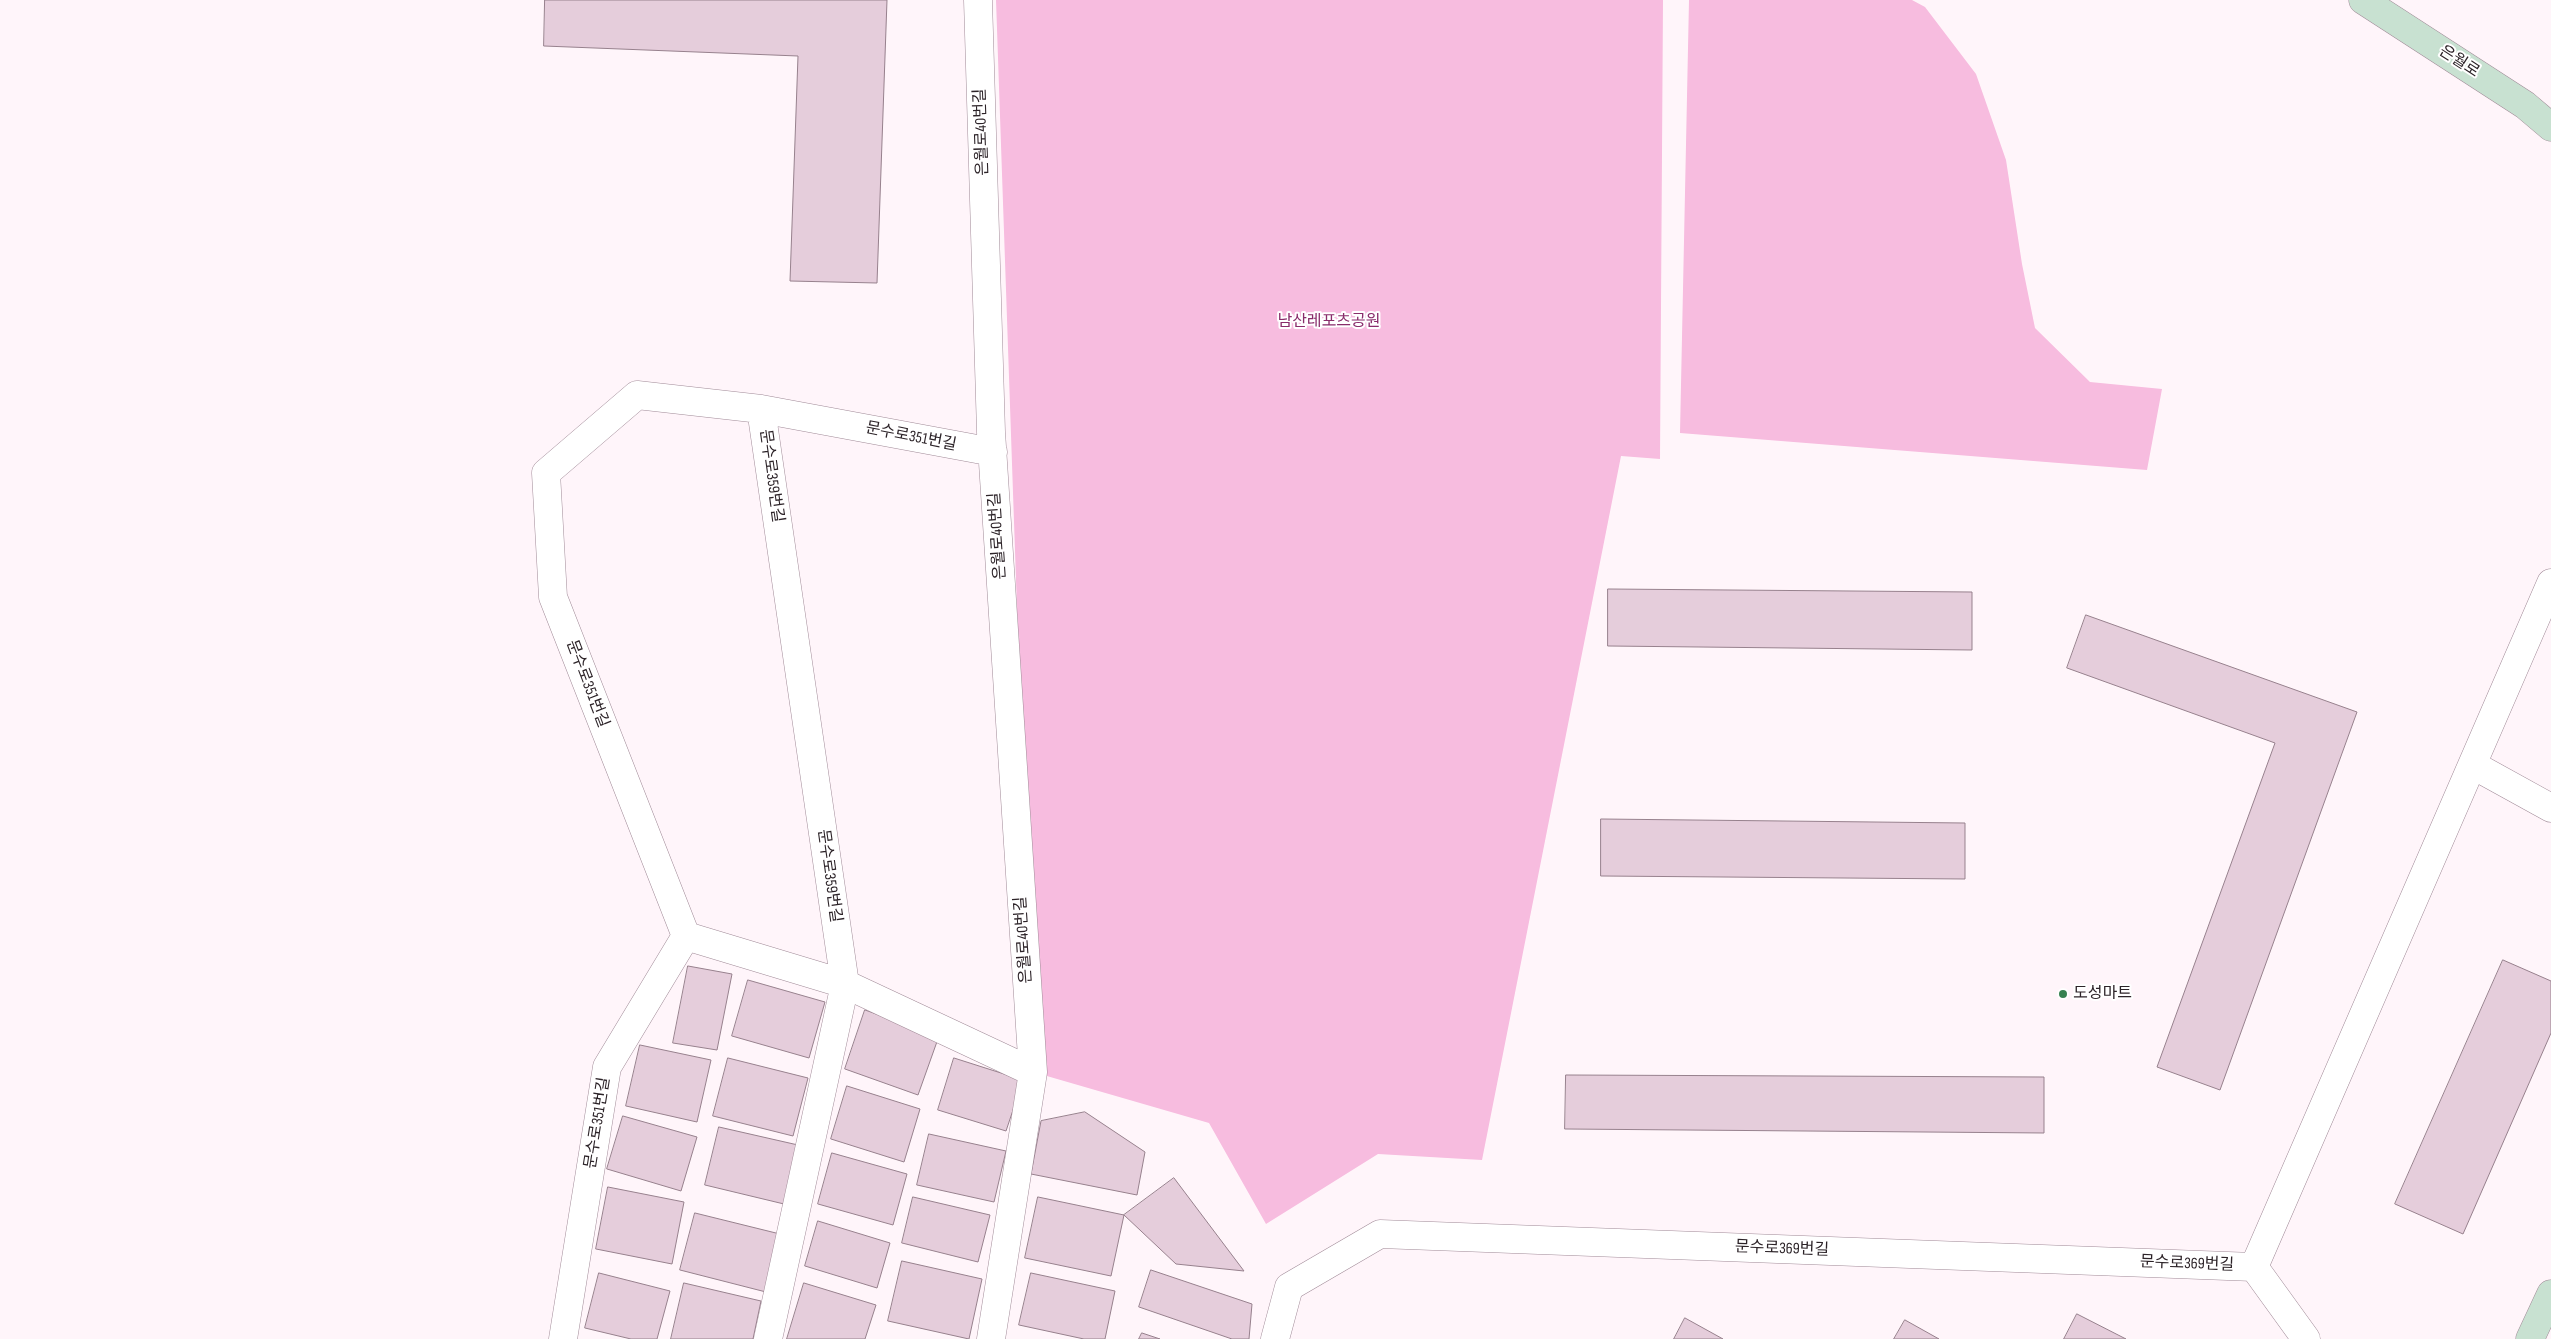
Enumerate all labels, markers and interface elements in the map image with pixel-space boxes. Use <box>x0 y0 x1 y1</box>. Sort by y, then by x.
street label: 은월로 <box>2435 42 2483 82</box>
street label: 은월로40번길 <box>971 88 993 176</box>
park label: 남산레포츠공원 <box>1277 312 1381 332</box>
street label: 문수로351번길 <box>864 419 958 455</box>
street label: 문수로359번길 <box>755 428 787 524</box>
street label: 은월로40번길 <box>985 492 1011 580</box>
street label: 문수로351번길 <box>561 637 613 731</box>
street label: 문수로359번길 <box>813 828 845 924</box>
street label: 은월로40번길 <box>1011 896 1037 984</box>
place label: 도성마트 <box>2073 984 2132 1004</box>
marker: 도성마트 <box>2057 988 2069 1000</box>
street label: 문수로351번길 <box>581 1076 615 1170</box>
street label: 문수로369번길 <box>1735 1238 1829 1260</box>
street label: 문수로369번길 <box>2140 1253 2234 1275</box>

